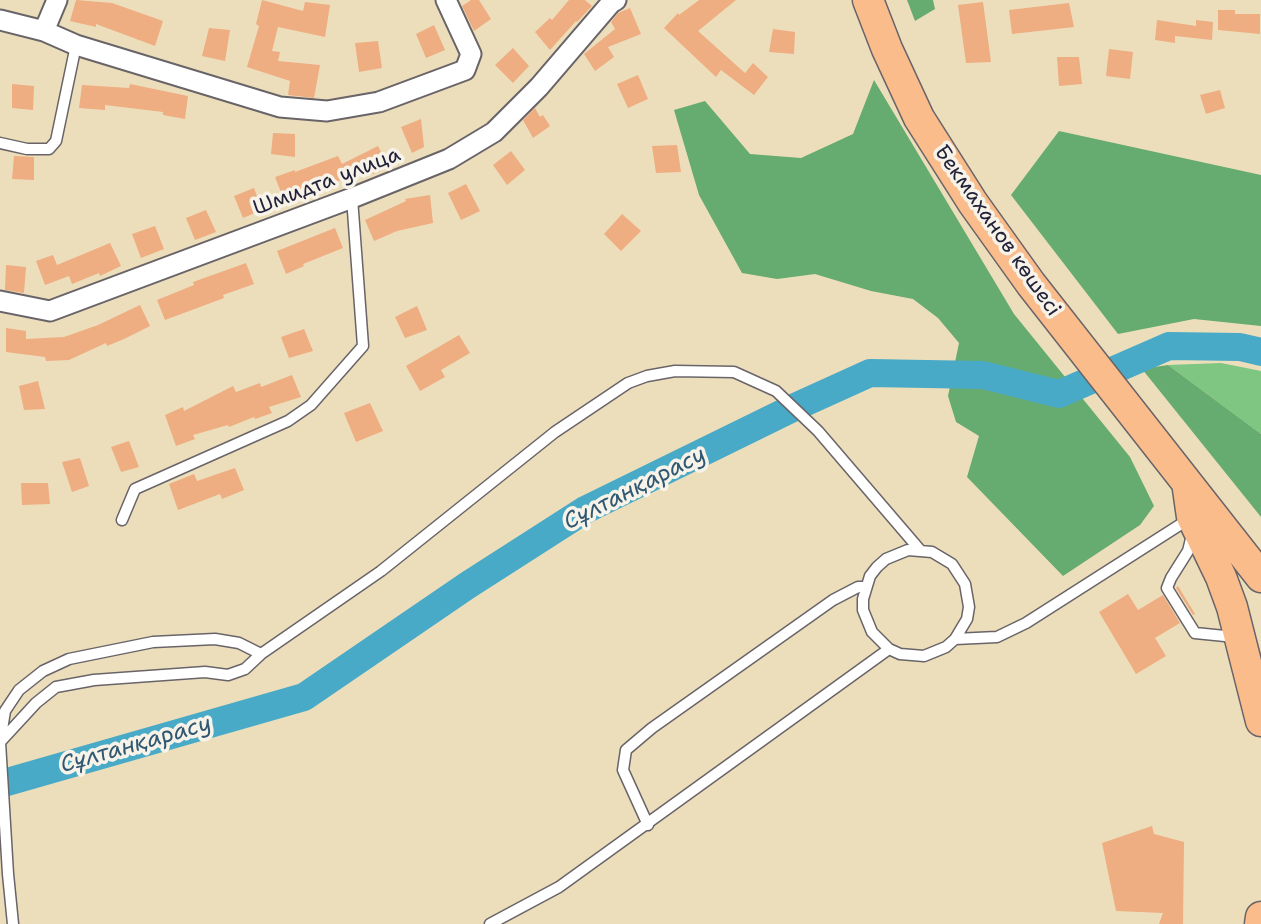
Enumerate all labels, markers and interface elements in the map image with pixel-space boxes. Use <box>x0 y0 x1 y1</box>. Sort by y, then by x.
street label: Бекмаханов көшесі <box>928 141 1066 321</box>
street label: Шмидта улица <box>250 142 404 222</box>
water label: Сұлтанқарасу <box>559 441 711 537</box>
water label: Сұлтанқарасу <box>57 710 215 780</box>

